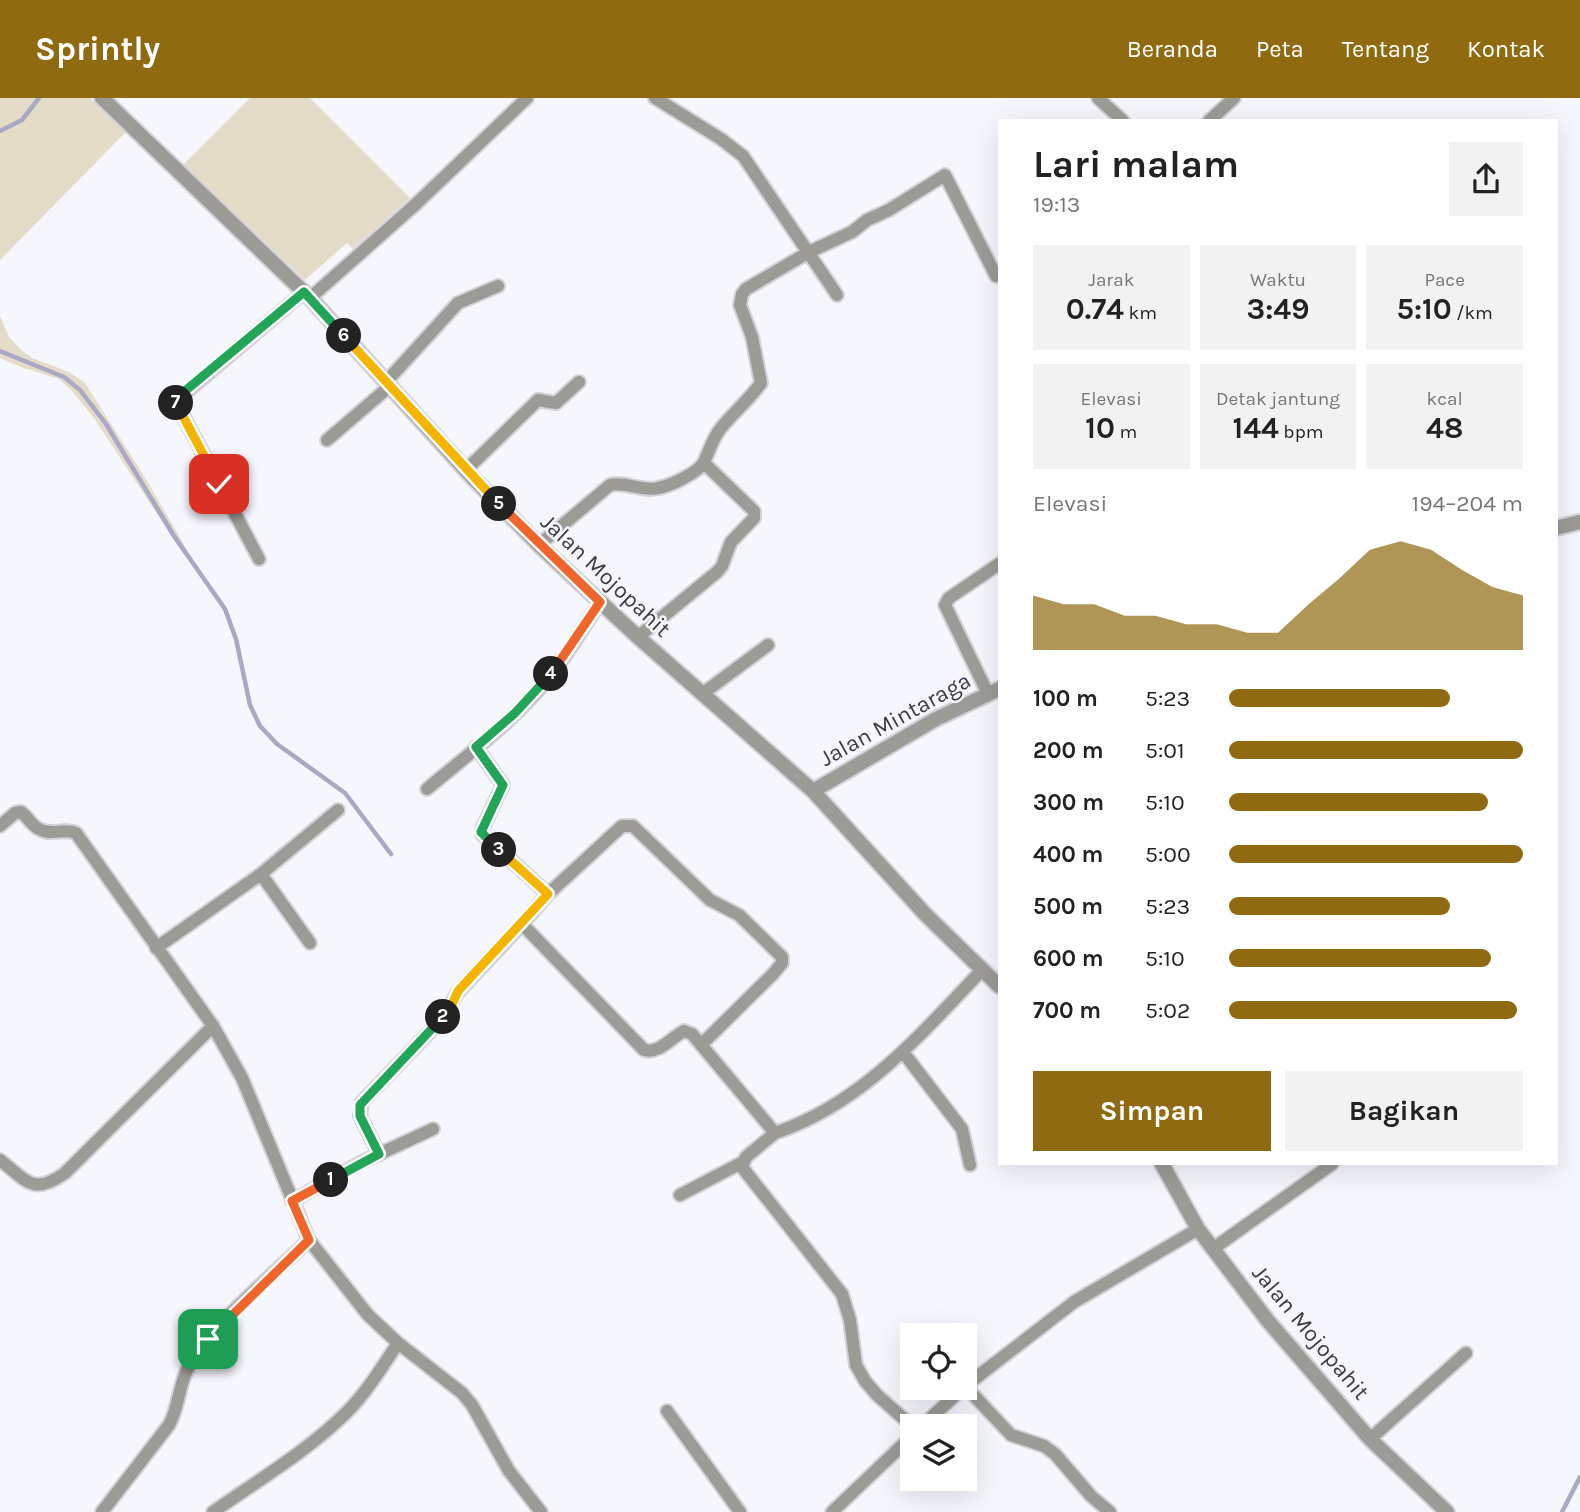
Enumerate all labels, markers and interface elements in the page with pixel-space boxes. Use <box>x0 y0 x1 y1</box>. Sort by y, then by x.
text: Sprintly <box>35 30 160 68</box>
text: Beranda <box>1127 35 1218 63</box>
text: Peta <box>1256 35 1304 63</box>
text: Tentang <box>1342 35 1429 63</box>
text: Kontak <box>1467 35 1545 63</box>
text: Lari malam <box>1033 142 1239 187</box>
button: share <box>1449 142 1523 216</box>
text: 19:13 <box>1033 191 1080 218</box>
text: Jarak <box>1088 269 1134 291</box>
text: Waktu <box>1250 269 1306 291</box>
text: Pace <box>1424 269 1465 291</box>
text: 0.74 <box>1066 291 1124 327</box>
text: 3:49 <box>1247 291 1309 327</box>
text: 5:10 <box>1396 291 1452 327</box>
text: km <box>1124 302 1157 324</box>
text: /km <box>1452 302 1493 324</box>
pin: 6 <box>326 318 362 354</box>
text: 6 <box>338 324 349 346</box>
pin: 7 <box>158 386 194 420</box>
text: Elevasi <box>1081 388 1142 410</box>
text: Detak jantung <box>1216 388 1340 410</box>
text: kcal <box>1427 388 1463 410</box>
text: 7 <box>171 391 180 413</box>
text: 10 <box>1085 410 1115 446</box>
text: 144 <box>1232 410 1279 446</box>
text: 48 <box>1426 410 1463 446</box>
text: m <box>1115 421 1137 443</box>
text: bpm <box>1279 421 1324 443</box>
pin <box>189 454 249 514</box>
icon: check <box>200 465 238 503</box>
pin: 5 <box>482 486 516 522</box>
text: Elevasi <box>1033 490 1107 517</box>
text: 194–204 m <box>1412 490 1523 517</box>
text: 5 <box>493 492 504 514</box>
street label: Jalan Mojopahit <box>535 508 676 643</box>
pin: 4 <box>534 656 568 692</box>
text: 4 <box>545 662 556 684</box>
street label: Jalan Mintaraga <box>815 667 975 772</box>
text: 100 m <box>1033 685 1098 712</box>
text: 5:23 <box>1145 685 1190 712</box>
text: 200 m <box>1033 737 1104 764</box>
text: 5:01 <box>1145 737 1185 764</box>
text: 300 m <box>1033 789 1104 816</box>
text: 5:10 <box>1145 789 1185 816</box>
pin: 3 <box>482 832 516 868</box>
text: 3 <box>493 838 504 860</box>
text: 400 m <box>1033 841 1103 868</box>
text: 5:00 <box>1145 841 1191 868</box>
text: 500 m <box>1033 893 1103 920</box>
text: 5:23 <box>1145 893 1190 920</box>
text: 600 m <box>1033 945 1104 972</box>
text: 5:10 <box>1145 945 1185 972</box>
text: 700 m <box>1033 997 1101 1024</box>
text: 5:02 <box>1145 997 1190 1024</box>
pin: 2 <box>426 1000 460 1034</box>
text: 2 <box>437 1005 448 1027</box>
button: Simpan <box>1033 1071 1271 1151</box>
button: Bagikan <box>1285 1071 1523 1151</box>
pin: 1 <box>314 1162 348 1198</box>
text: 1 <box>327 1168 334 1190</box>
street label: Jalan Mojopahit <box>1246 1259 1375 1406</box>
pin <box>178 1309 238 1369</box>
icon: arrive <box>189 1320 227 1358</box>
map controls <box>900 1323 977 1491</box>
button: locate <box>900 1323 977 1400</box>
button: layers <box>900 1414 977 1491</box>

